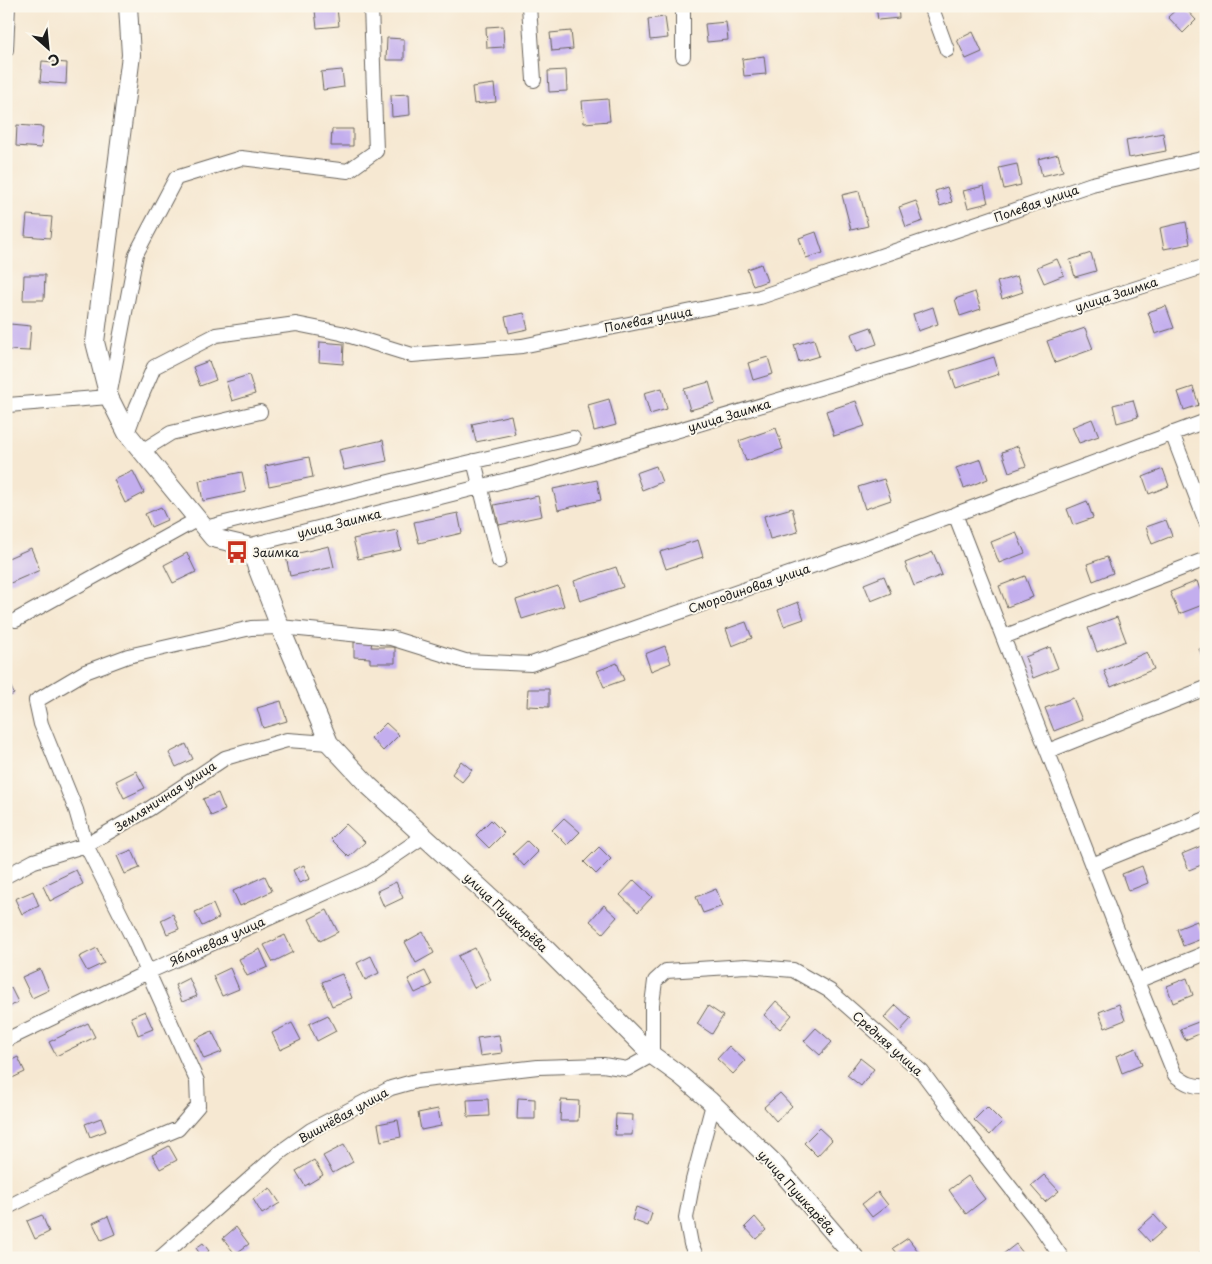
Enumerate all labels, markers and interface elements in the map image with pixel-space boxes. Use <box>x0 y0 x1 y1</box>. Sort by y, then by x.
north arrow <box>22 22 72 72</box>
text: С <box>45 48 64 72</box>
street label: Полевая улица <box>991 180 1081 226</box>
street label: улица Заимка <box>1072 272 1160 316</box>
street label: Полевая улица <box>603 302 694 336</box>
street label: улица Заимка <box>685 394 773 436</box>
street label: улица Заимка <box>295 504 383 542</box>
bus stop icon: Заимка <box>224 539 250 565</box>
place label: Заимка <box>253 543 299 561</box>
street label: Смородиновая улица <box>686 559 813 617</box>
street label: Земляничная улица <box>111 756 220 836</box>
street label: улица Пушкарёва <box>460 868 552 956</box>
street label: Яблоневая улица <box>167 912 268 970</box>
street label: Средняя улица <box>849 1007 927 1080</box>
street label: Вишнёвая улица <box>295 1083 391 1147</box>
street label: улица Пушкарёва <box>754 1146 840 1239</box>

